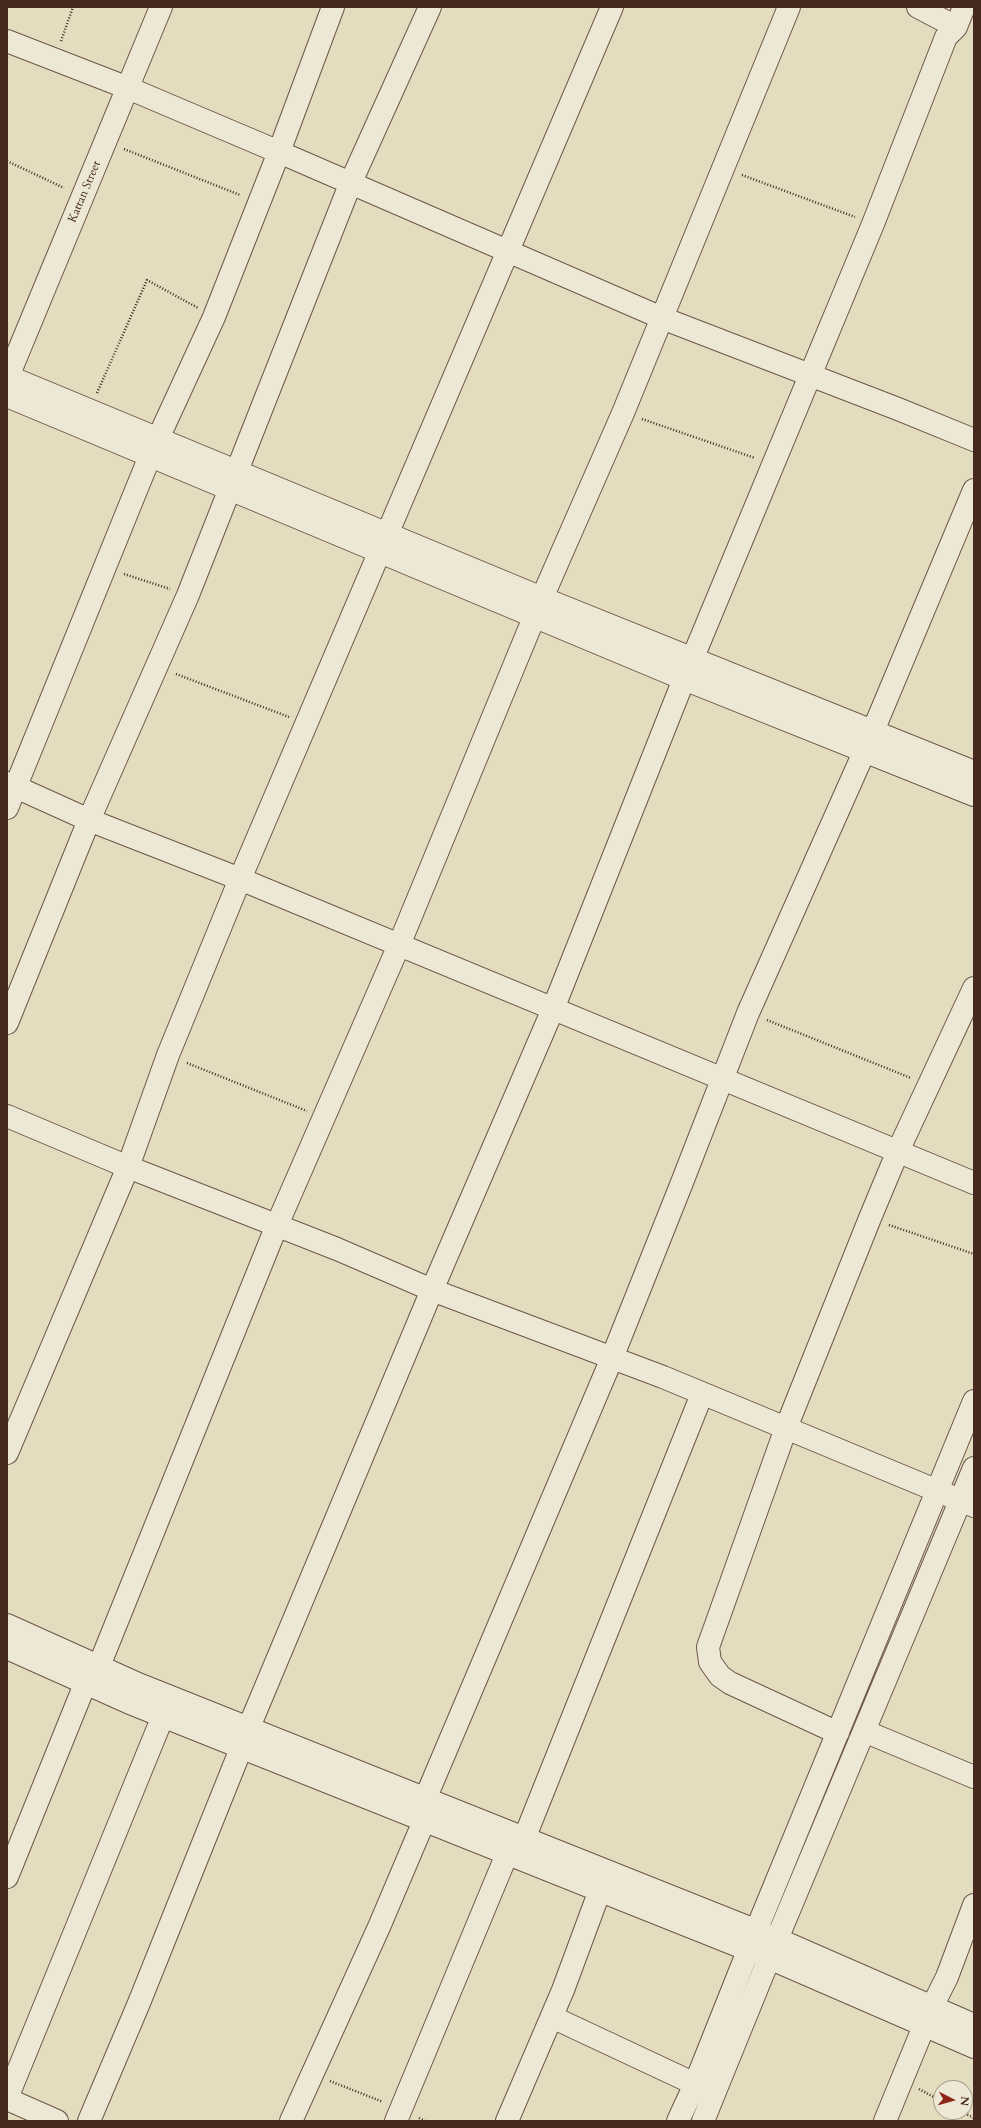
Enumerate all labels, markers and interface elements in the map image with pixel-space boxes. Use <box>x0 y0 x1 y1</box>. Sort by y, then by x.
street label: Kattan Street <box>66 159 104 225</box>
north arrow <box>933 2080 973 2120</box>
text: N <box>956 2096 972 2107</box>

